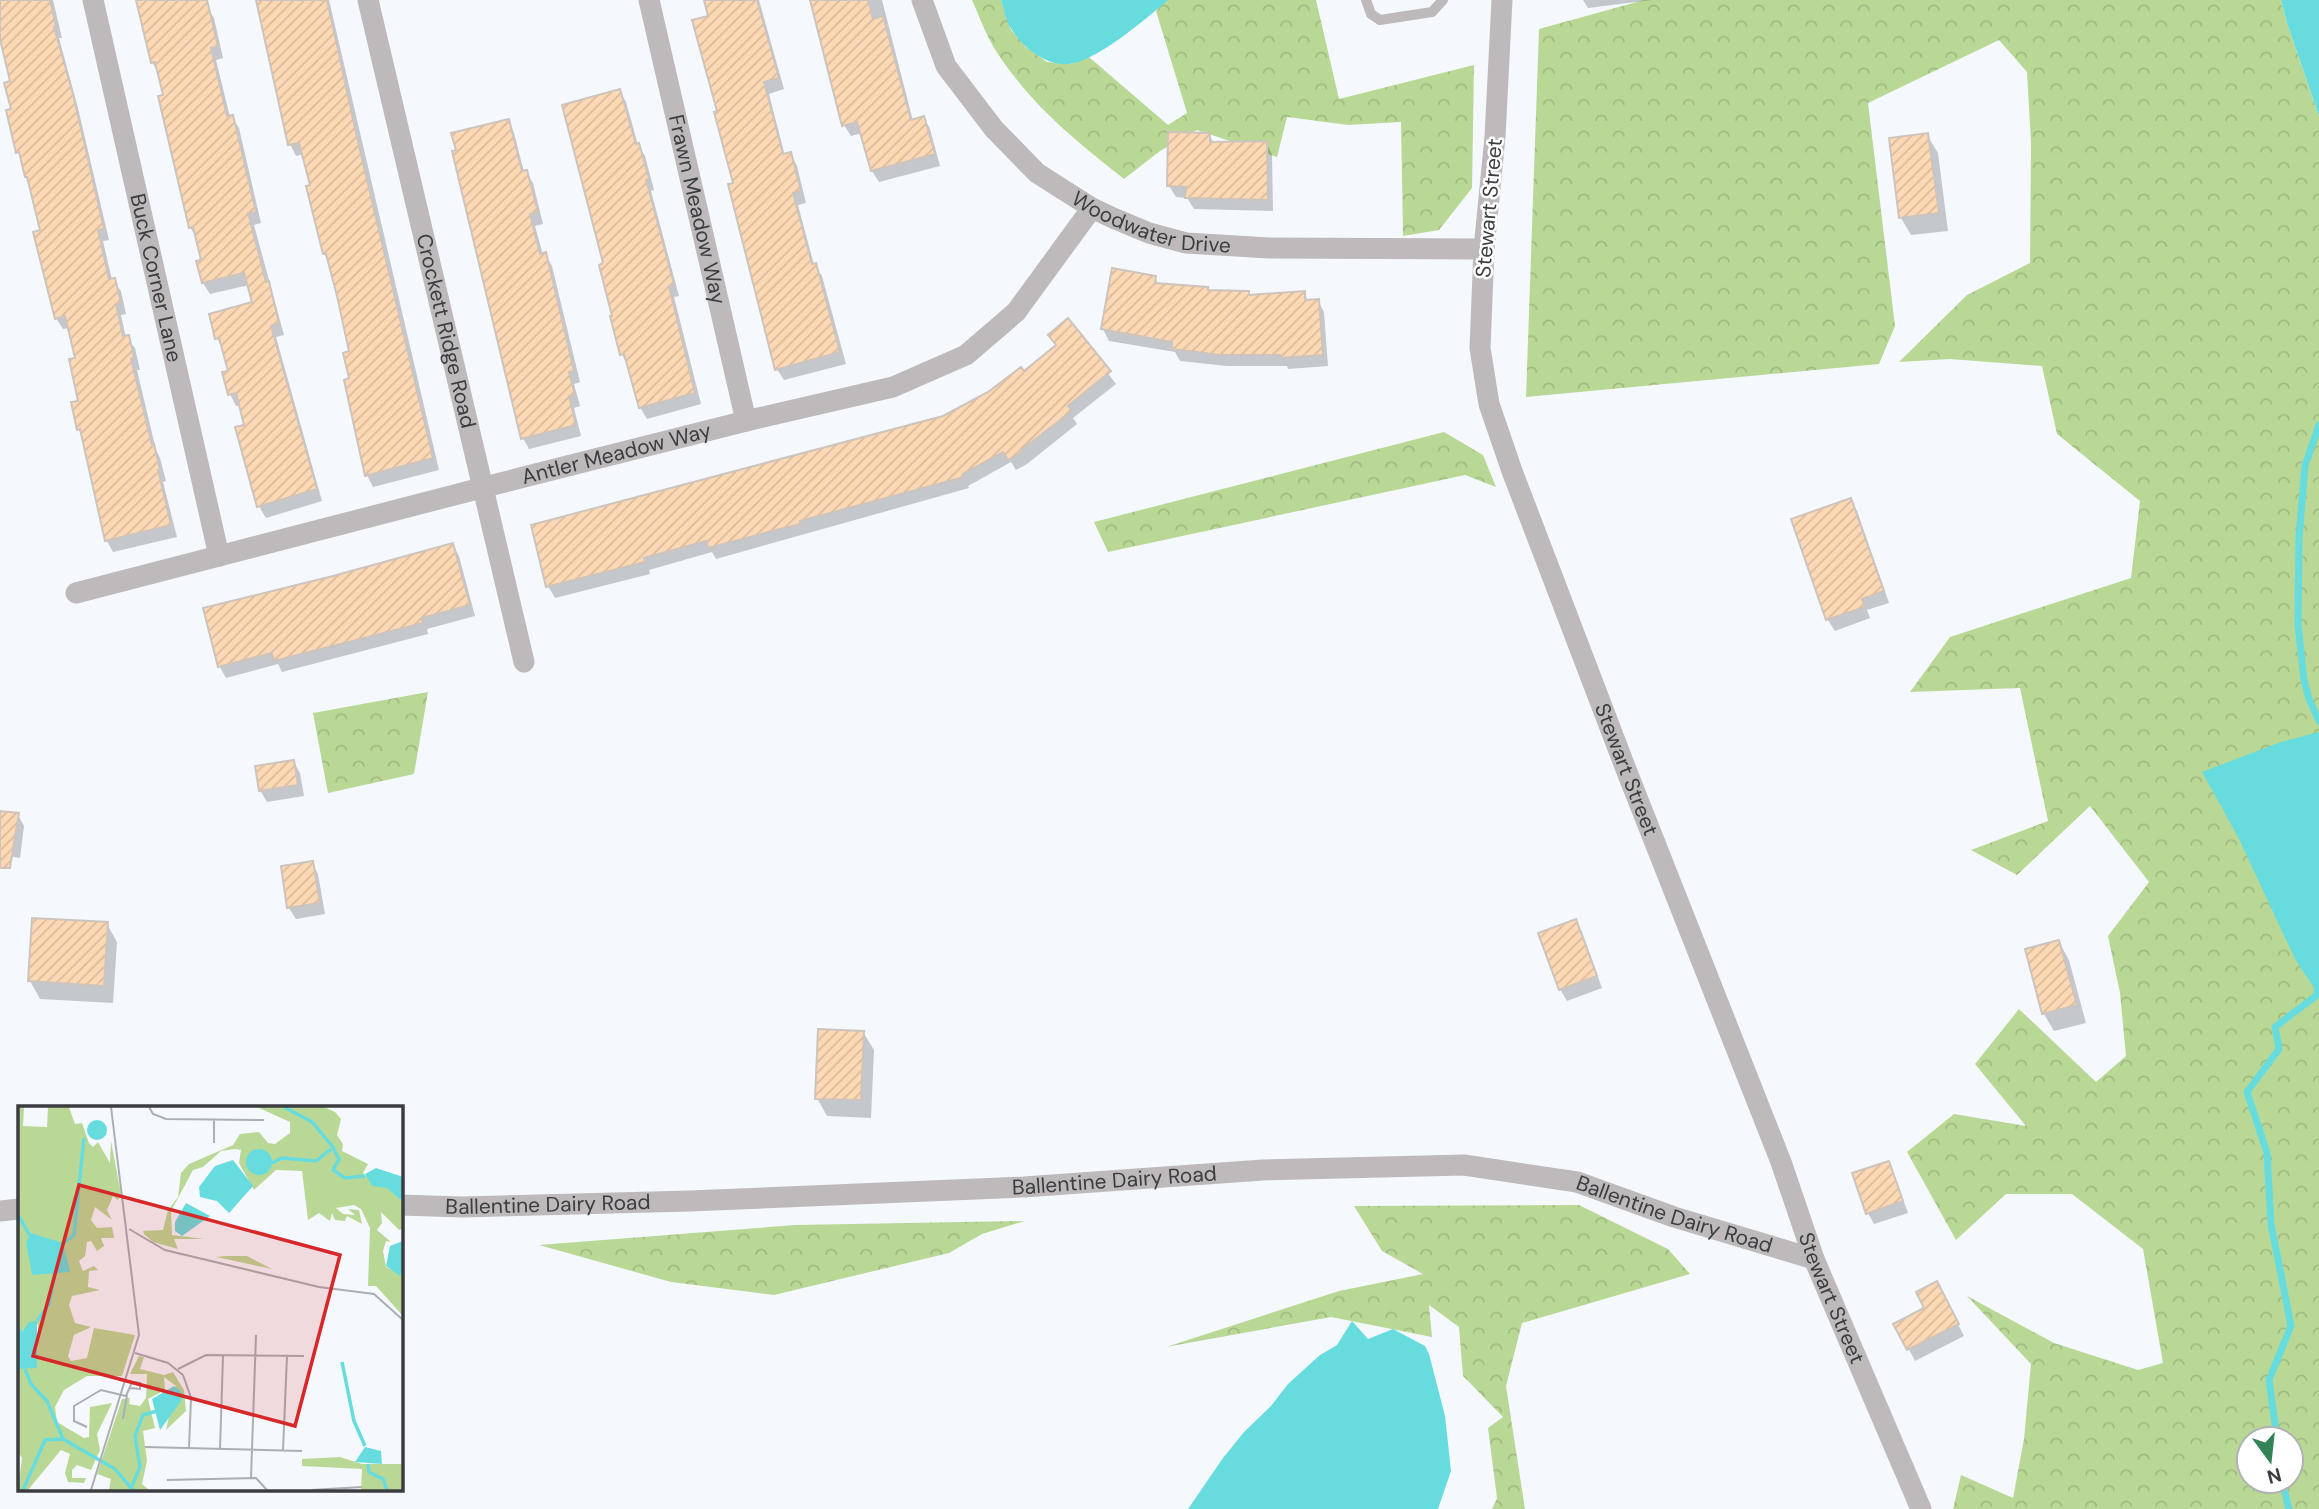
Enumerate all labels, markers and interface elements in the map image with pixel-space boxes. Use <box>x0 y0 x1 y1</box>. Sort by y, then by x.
street label: Frawn Meadow Way <box>662 112 733 307</box>
street label: Stewart Street <box>1469 137 1509 279</box>
street label: Woodwater Drive <box>1066 185 1232 260</box>
street label: Buck Corner Lane <box>123 191 189 365</box>
street label: Crockett Ridge Road <box>410 231 482 431</box>
street label: Antler Meadow Way <box>519 416 714 491</box>
street label: Stewart Street <box>1588 699 1665 840</box>
inset map <box>18 1106 402 1492</box>
street label: Ballentine Dairy Road <box>1011 1159 1218 1201</box>
street label: Ballentine Dairy Road <box>1572 1169 1776 1260</box>
street label: Ballentine Dairy Road <box>445 1188 651 1221</box>
street label: Stewart Street <box>1792 1229 1871 1368</box>
north arrow <box>2235 1425 2305 1495</box>
text: N <box>2264 1462 2284 1490</box>

